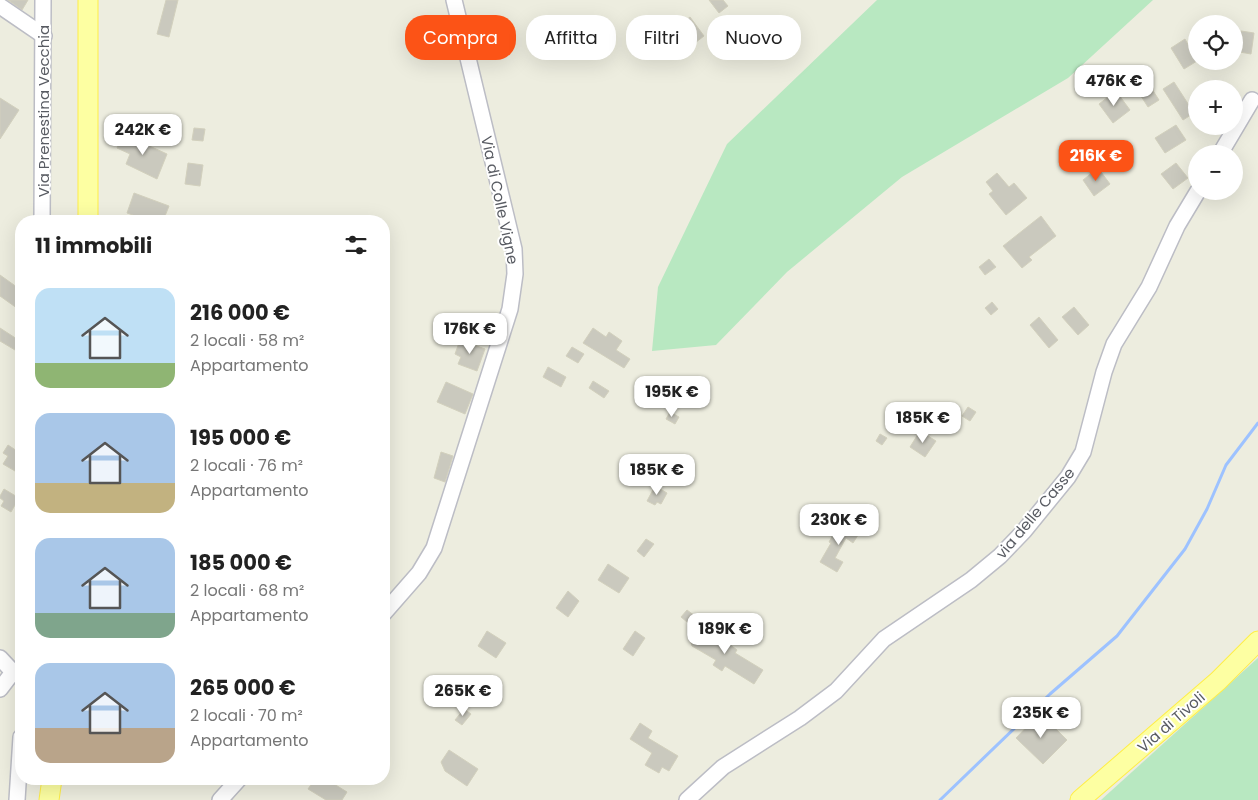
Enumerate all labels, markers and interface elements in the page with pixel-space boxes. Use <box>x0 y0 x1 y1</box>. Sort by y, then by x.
chip: Compra <box>405 15 516 60</box>
chip: Affitta <box>526 15 616 60</box>
chip: Filtri <box>626 15 697 60</box>
chip: Nuovo <box>707 15 801 60</box>
map controls <box>1188 15 1243 200</box>
button: locate <box>1188 15 1243 70</box>
street label: Via Prenestina Vecchia <box>33 25 54 197</box>
pin: 476K € <box>1073 64 1155 107</box>
text: 476K € <box>1086 69 1142 92</box>
button: + <box>1188 80 1243 135</box>
pin: 242K € <box>102 114 184 156</box>
text: 242K € <box>115 118 171 141</box>
street label: Via di Colle Vigne <box>476 134 524 266</box>
pin: 216K € <box>1055 140 1137 182</box>
text: 216K € <box>1070 144 1122 167</box>
button: − <box>1188 145 1243 200</box>
text: 11 immobili <box>35 231 152 260</box>
icon: filters <box>342 231 370 259</box>
text: 216 000 € <box>190 298 290 327</box>
icon: home <box>75 308 135 368</box>
pin: 176K € <box>429 312 511 355</box>
text: 176K € <box>444 317 496 340</box>
text: 2 locali · 58 m² <box>190 329 304 352</box>
text: Appartamento <box>190 354 309 377</box>
pin: 195K € <box>631 376 713 418</box>
text: 195K € <box>645 380 699 403</box>
pin: 185K € <box>882 402 964 444</box>
text: 185K € <box>896 406 950 429</box>
text: 195 000 € <box>190 423 291 452</box>
icon: home <box>75 433 135 493</box>
text: 2 locali · 76 m² <box>190 454 303 477</box>
pin: 185K € <box>616 454 698 496</box>
text: 185K € <box>630 458 684 481</box>
street label: via delle Casse <box>991 463 1079 563</box>
text: Appartamento <box>190 479 309 502</box>
pin: 230K € <box>798 504 880 546</box>
text: 230K € <box>811 508 867 531</box>
text: 185 000 € <box>190 548 292 577</box>
icon: home <box>75 558 135 618</box>
text: 2 locali · 68 m² <box>190 579 304 602</box>
text: Appartamento <box>190 604 309 627</box>
pin: 189K € <box>684 612 766 655</box>
text: 189K € <box>698 617 752 640</box>
text: 265 000 € <box>190 673 296 702</box>
pin: 265K € <box>422 674 504 717</box>
text: 265K € <box>434 679 492 702</box>
icon: home <box>75 683 135 743</box>
street label: Via di Tivoli <box>1133 687 1209 757</box>
pin: 235K € <box>1000 696 1082 739</box>
text: 235K € <box>1013 701 1069 724</box>
text: 2 locali · 70 m² <box>190 704 303 727</box>
text: Appartamento <box>190 729 309 752</box>

